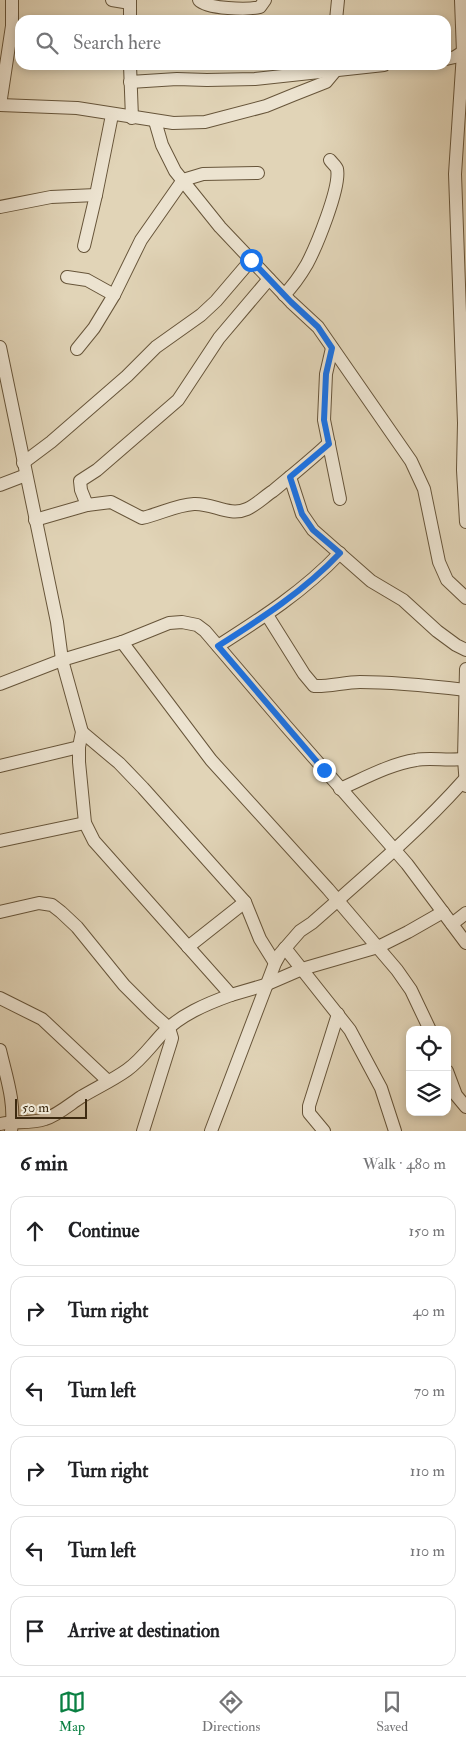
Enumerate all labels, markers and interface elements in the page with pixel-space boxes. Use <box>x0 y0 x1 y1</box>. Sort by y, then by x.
search box <box>15 15 451 70</box>
icon: search <box>33 29 61 57</box>
text: Search here <box>73 31 161 55</box>
route start <box>240 249 263 272</box>
route end <box>313 759 336 782</box>
map controls <box>406 1026 451 1116</box>
button: locate <box>406 1026 451 1071</box>
button: layers <box>406 1071 451 1116</box>
scale bar <box>15 1096 88 1119</box>
text: 50 m <box>22 1099 49 1116</box>
text: 6 min <box>20 1150 68 1177</box>
text: Walk · 480 m <box>363 1154 446 1174</box>
icon: ahead <box>21 1217 49 1245</box>
text: Continue <box>68 1219 139 1243</box>
text: 150 m <box>408 1221 445 1241</box>
icon: right <box>21 1297 49 1325</box>
text: Turn right <box>68 1299 148 1323</box>
text: 40 m <box>412 1301 445 1321</box>
icon: left <box>21 1377 49 1405</box>
text: Turn left <box>68 1379 136 1403</box>
text: 70 m <box>414 1381 445 1401</box>
icon: right <box>21 1457 49 1485</box>
text: Turn right <box>68 1459 148 1483</box>
text: 110 m <box>410 1461 445 1481</box>
icon: left <box>21 1537 49 1565</box>
text: Turn left <box>68 1539 136 1563</box>
text: 110 m <box>410 1541 445 1561</box>
icon: arrive <box>21 1617 49 1645</box>
text: Arrive at destination <box>68 1619 220 1643</box>
tab: Map <box>58 1688 86 1735</box>
tab: Directions <box>202 1688 260 1735</box>
tab: Saved <box>376 1688 408 1735</box>

